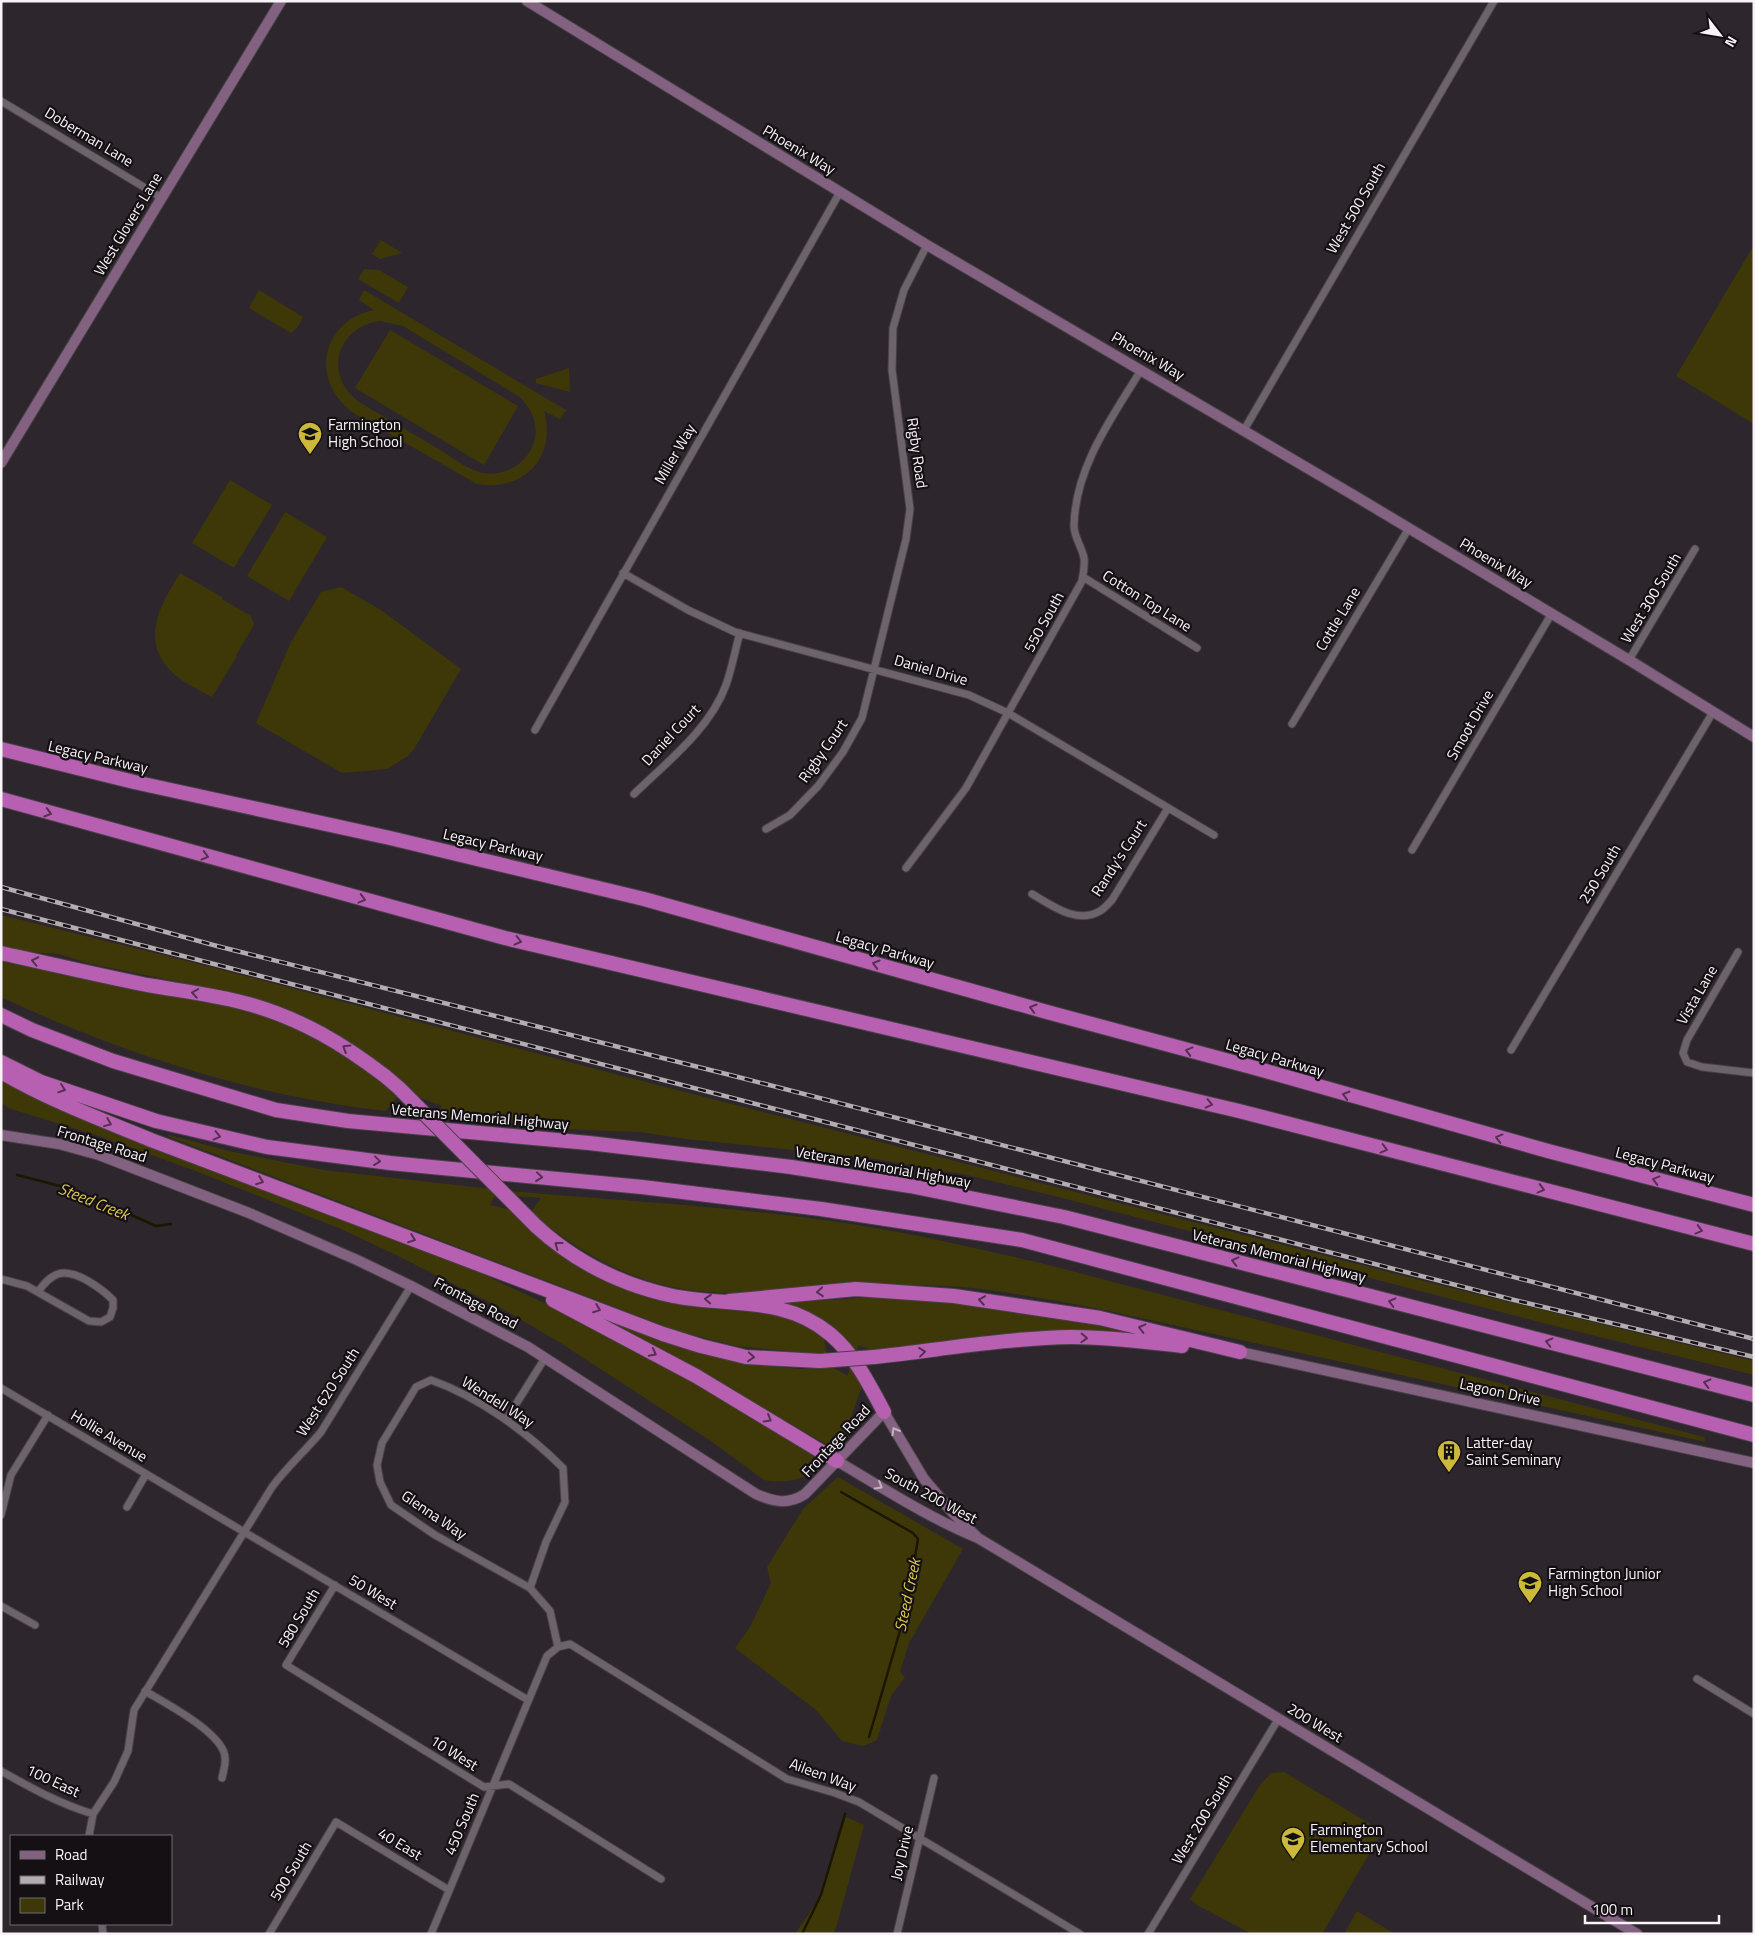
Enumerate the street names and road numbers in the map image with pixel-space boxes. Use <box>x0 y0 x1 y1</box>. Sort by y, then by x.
street label: Doberman Lane <box>40 101 138 172</box>
street label: Phoenix Way <box>758 119 840 180</box>
street label: West 500 South <box>1320 158 1391 258</box>
street label: West Glovers Lane <box>88 168 168 280</box>
street label: Phoenix Way <box>1107 325 1189 386</box>
street label: Rigby Road <box>901 416 934 490</box>
street label: Miller Way <box>648 419 701 488</box>
street label: Phoenix Way <box>1455 532 1537 593</box>
street label: West 300 South <box>1614 548 1687 647</box>
street label: Cotton Top Lane <box>1098 564 1196 637</box>
street label: Cottle Lane <box>1309 582 1366 655</box>
street label: 550 South <box>1018 587 1070 656</box>
street label: Daniel Drive <box>892 648 971 691</box>
street label: Smoot Drive <box>1440 685 1499 764</box>
street label: Daniel Court <box>636 698 706 771</box>
street label: Rigby Court <box>792 714 853 787</box>
street label: Legacy Parkway <box>46 734 150 779</box>
street label: Randy's Court <box>1085 814 1152 901</box>
street label: Legacy Parkway <box>441 822 545 867</box>
street label: 250 South <box>1573 840 1626 908</box>
street label: Legacy Parkway <box>833 924 937 975</box>
street label: Vista Lane <box>1670 961 1723 1029</box>
street label: Legacy Parkway <box>1223 1032 1327 1083</box>
street label: Veterans Memorial Highway <box>390 1097 570 1136</box>
street label: Frontage Road <box>55 1119 150 1168</box>
street label: Veterans Memorial Highway <box>793 1140 973 1193</box>
street label: Legacy Parkway <box>1613 1140 1717 1189</box>
street label: Veterans Memorial Highway <box>1190 1223 1368 1288</box>
street label: Frontage Road <box>430 1271 522 1334</box>
street label: West 620 South <box>290 1343 365 1441</box>
street label: Wendell Way <box>457 1370 539 1433</box>
street label: Lagoon Drive <box>1457 1372 1543 1411</box>
street label: Frontage Road <box>796 1399 876 1482</box>
street label: Hollie Avenue <box>66 1404 152 1468</box>
street label: South 200 West <box>881 1461 982 1530</box>
street label: Glenna Way <box>397 1484 472 1545</box>
street label: 50 West <box>345 1568 402 1615</box>
street label: 580 South <box>272 1584 325 1652</box>
street label: 200 West <box>1283 1697 1348 1749</box>
street label: 10 West <box>426 1729 483 1777</box>
street label: Aileen Way <box>786 1752 860 1797</box>
street label: 100 East <box>23 1758 84 1803</box>
street label: West 200 South <box>1165 1769 1238 1868</box>
street label: 450 South <box>438 1789 485 1859</box>
street label: 40 East <box>374 1821 427 1866</box>
street label: Joy Drive <box>884 1823 919 1882</box>
street label: 500 South <box>264 1837 317 1905</box>

